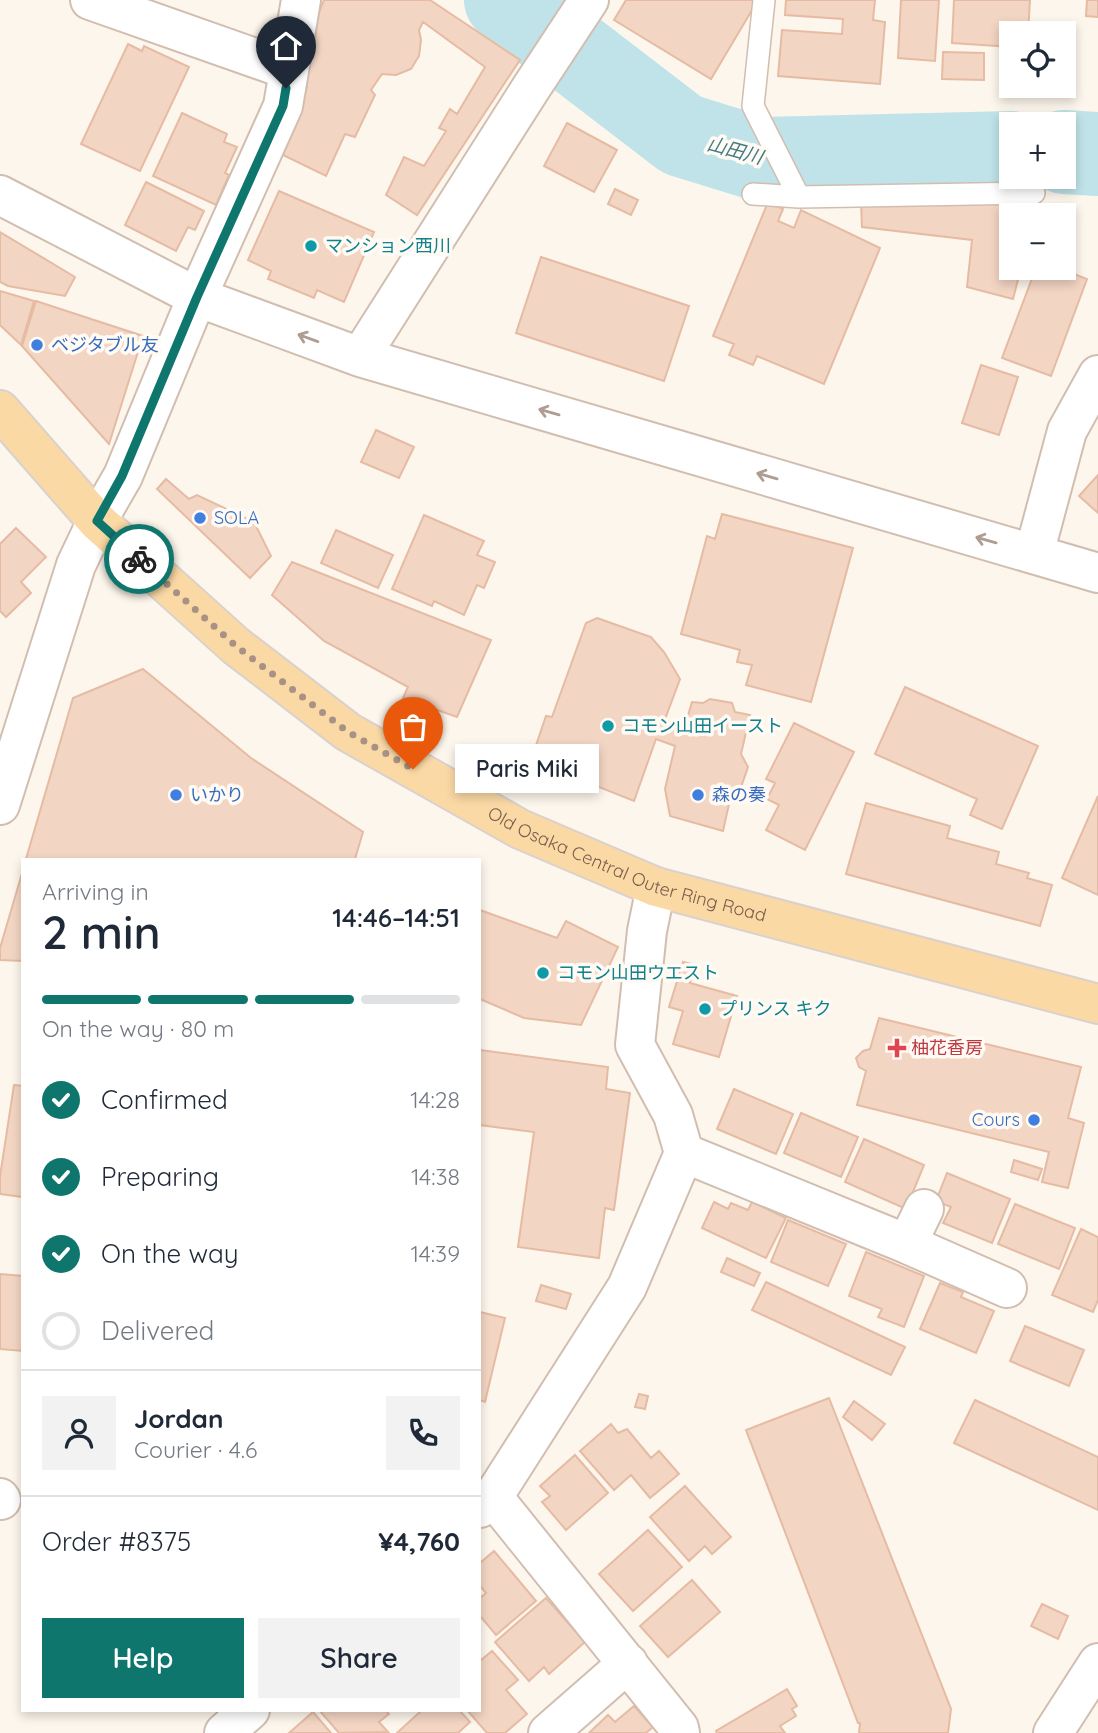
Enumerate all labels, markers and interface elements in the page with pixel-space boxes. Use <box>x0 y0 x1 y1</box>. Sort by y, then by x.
pin <box>256 16 316 88</box>
map controls <box>999 21 1076 280</box>
button: locate <box>999 21 1076 98</box>
icon: home <box>267 27 305 65</box>
button: + <box>999 112 1076 189</box>
water label: 山田川 <box>704 131 768 169</box>
button: − <box>999 203 1076 280</box>
place label: マンション西川 <box>325 234 451 257</box>
marker: マンション西川 <box>303 238 319 254</box>
one-way arrow <box>298 330 320 343</box>
place label: ベジタブル友 <box>51 333 159 356</box>
marker: ベジタブル友 <box>29 337 45 353</box>
one-way arrow <box>538 405 560 418</box>
one-way arrow <box>757 469 779 482</box>
place label: SOLA <box>214 506 259 529</box>
marker: SOLA <box>192 510 208 526</box>
courier <box>104 524 174 594</box>
one-way arrow <box>975 532 997 545</box>
icon: bike <box>120 540 158 578</box>
pin <box>383 697 443 769</box>
icon: bag <box>394 708 432 746</box>
place label: コモン山田イースト <box>622 714 783 737</box>
marker: コモン山田イースト <box>600 718 616 734</box>
callout: Paris Miki <box>455 744 598 794</box>
text: Paris Miki <box>476 754 578 783</box>
place label: いかり <box>190 783 244 806</box>
place label: 森の奏 <box>712 783 766 806</box>
marker: いかり <box>168 787 184 803</box>
marker: 森の奏 <box>690 787 706 803</box>
street label: Old Osaka Central Outer Ring Road <box>484 801 769 927</box>
text: Arriving in <box>42 877 149 906</box>
text: 14:46–14:51 <box>332 901 460 934</box>
text: 2 min <box>42 903 161 961</box>
place label: コモン山田ウエスト <box>557 961 719 984</box>
marker: コモン山田ウエスト <box>535 965 551 981</box>
place label: プリンス キク <box>719 997 832 1020</box>
marker: プリンス キク <box>697 1001 713 1017</box>
text: On the way · 80 m <box>42 1014 234 1043</box>
place label: 柚花香房 <box>911 1036 983 1059</box>
marker: 柚花香房 <box>889 1040 905 1056</box>
icon: check <box>42 1081 80 1119</box>
text: Confirmed <box>101 1083 228 1116</box>
text: 14:28 <box>410 1085 460 1114</box>
place label: Cours <box>972 1108 1020 1131</box>
marker: Cours <box>1026 1112 1042 1128</box>
icon: check <box>42 1158 80 1196</box>
text: Preparing <box>101 1160 219 1193</box>
text: 14:38 <box>411 1162 460 1191</box>
icon: check <box>42 1235 80 1273</box>
text: On the way <box>101 1237 239 1270</box>
text: 14:39 <box>411 1239 460 1268</box>
text: Delivered <box>101 1314 214 1347</box>
button: person <box>42 1396 116 1470</box>
button: phone <box>386 1396 460 1470</box>
text: Jordan <box>134 1402 223 1435</box>
text: Courier · 4.6 <box>134 1435 257 1464</box>
text: Order #8375 <box>42 1525 191 1558</box>
text: ¥4,760 <box>378 1525 460 1558</box>
button: Help <box>42 1618 244 1698</box>
button: Share <box>258 1618 460 1698</box>

